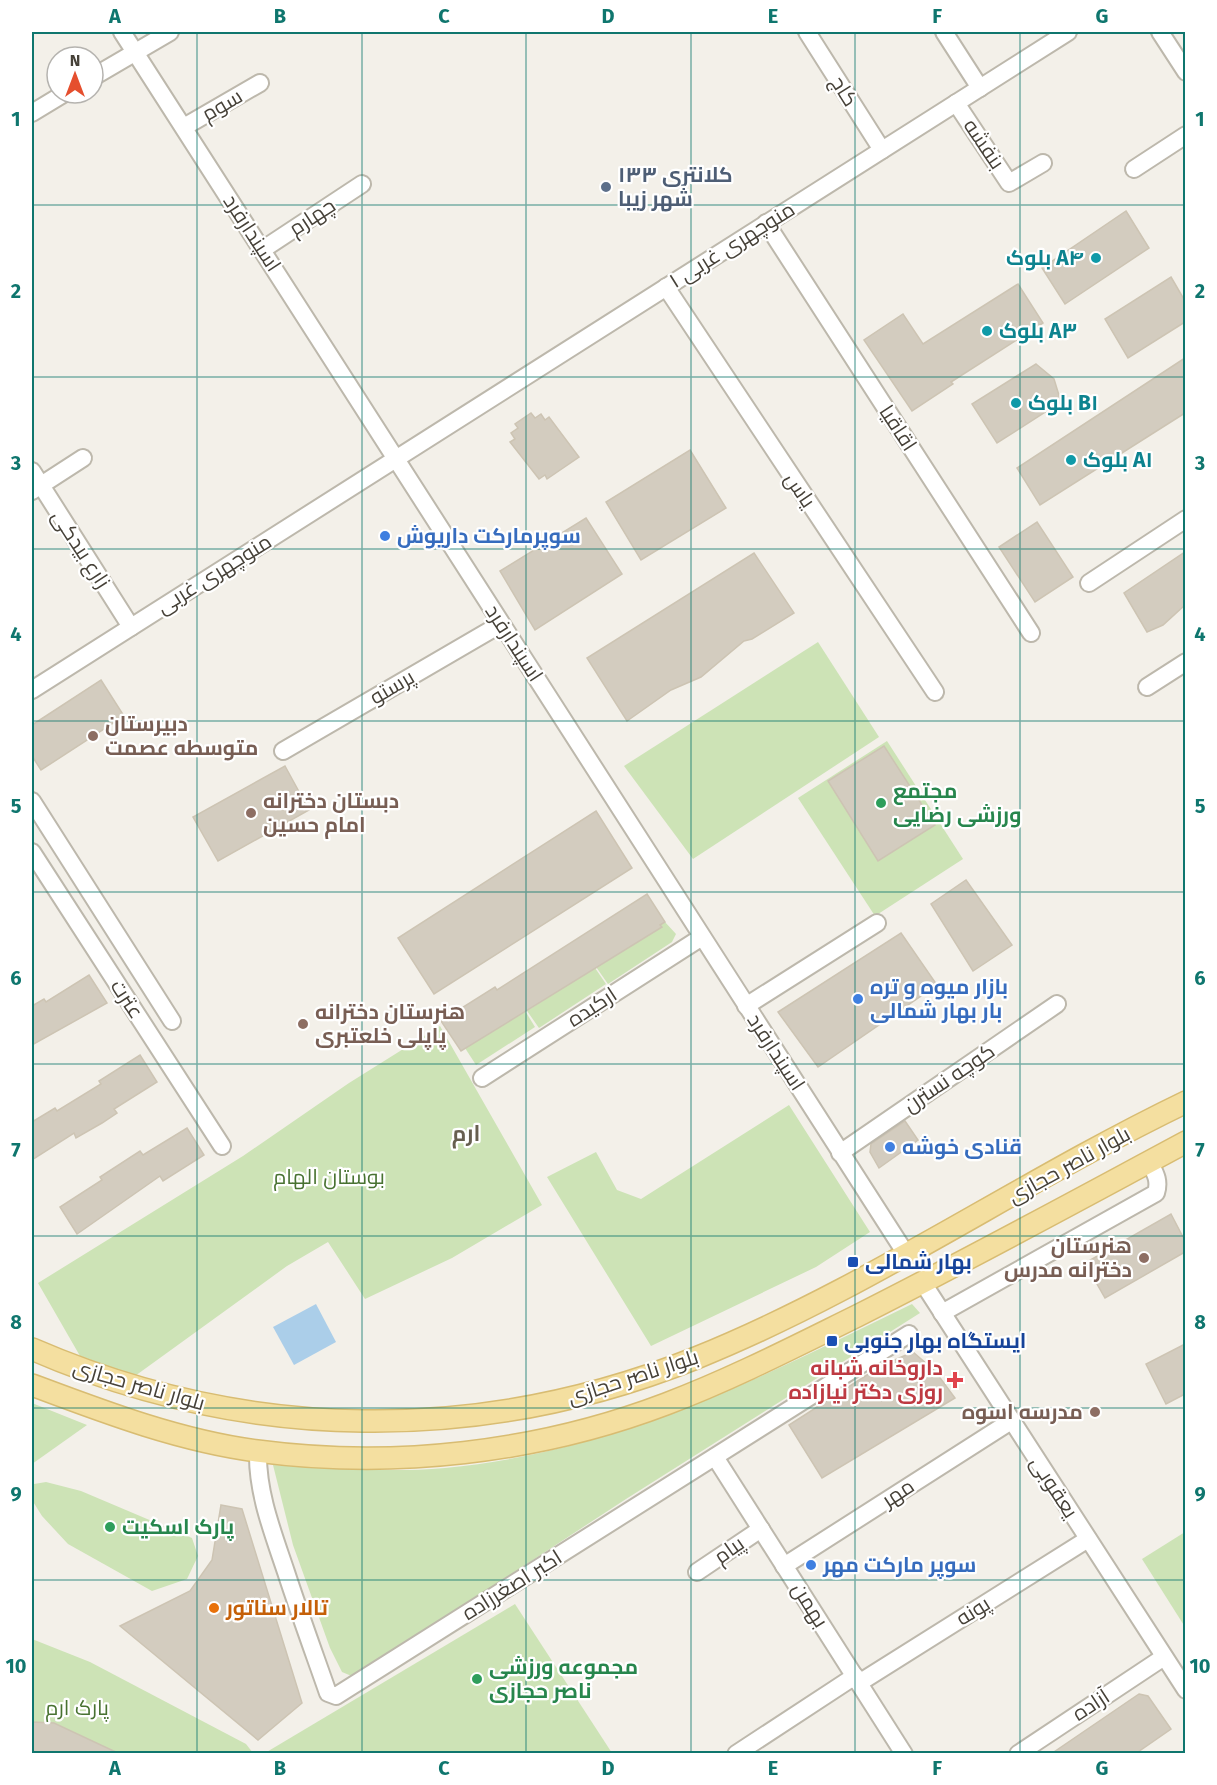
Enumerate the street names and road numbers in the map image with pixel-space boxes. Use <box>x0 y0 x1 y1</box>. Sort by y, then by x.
street label: کاج <box>824 71 863 112</box>
street label: سوم <box>197 83 247 128</box>
street label: بنفشه <box>958 114 1010 174</box>
street label: اسپندارفرد <box>217 189 287 277</box>
street label: چهارم <box>284 192 341 242</box>
street label: منوچهری غربی ۱ <box>664 196 800 295</box>
street label: اقاقیا <box>874 400 922 456</box>
street label: یاس <box>779 467 821 513</box>
street label: زارع بیدکی <box>45 505 116 594</box>
street label: منوچهری غربی <box>152 528 277 621</box>
street label: اسپندارفرد <box>479 599 549 687</box>
street label: پرستو <box>365 664 420 711</box>
street label: عترت <box>105 975 149 1023</box>
street label: ارکیده <box>562 981 622 1033</box>
street label: اسپندارفرد <box>741 1008 811 1096</box>
street label: کوچه نسترن <box>898 1038 1000 1119</box>
street label: بلوار ناصر حجازی <box>1003 1121 1135 1209</box>
street label: بلوار ناصر حجازی <box>564 1344 702 1410</box>
street label: بلوار ناصر حجازی <box>70 1354 208 1416</box>
street label: یعقوبی <box>1024 1451 1084 1523</box>
street label: مهر <box>876 1473 919 1514</box>
street label: پیام <box>709 1530 750 1570</box>
street label: اکبر اصغرزاده <box>457 1544 567 1626</box>
street label: بهمن <box>786 1578 834 1632</box>
street label: پونه <box>951 1590 996 1632</box>
street label: آزاده <box>1067 1683 1115 1727</box>

